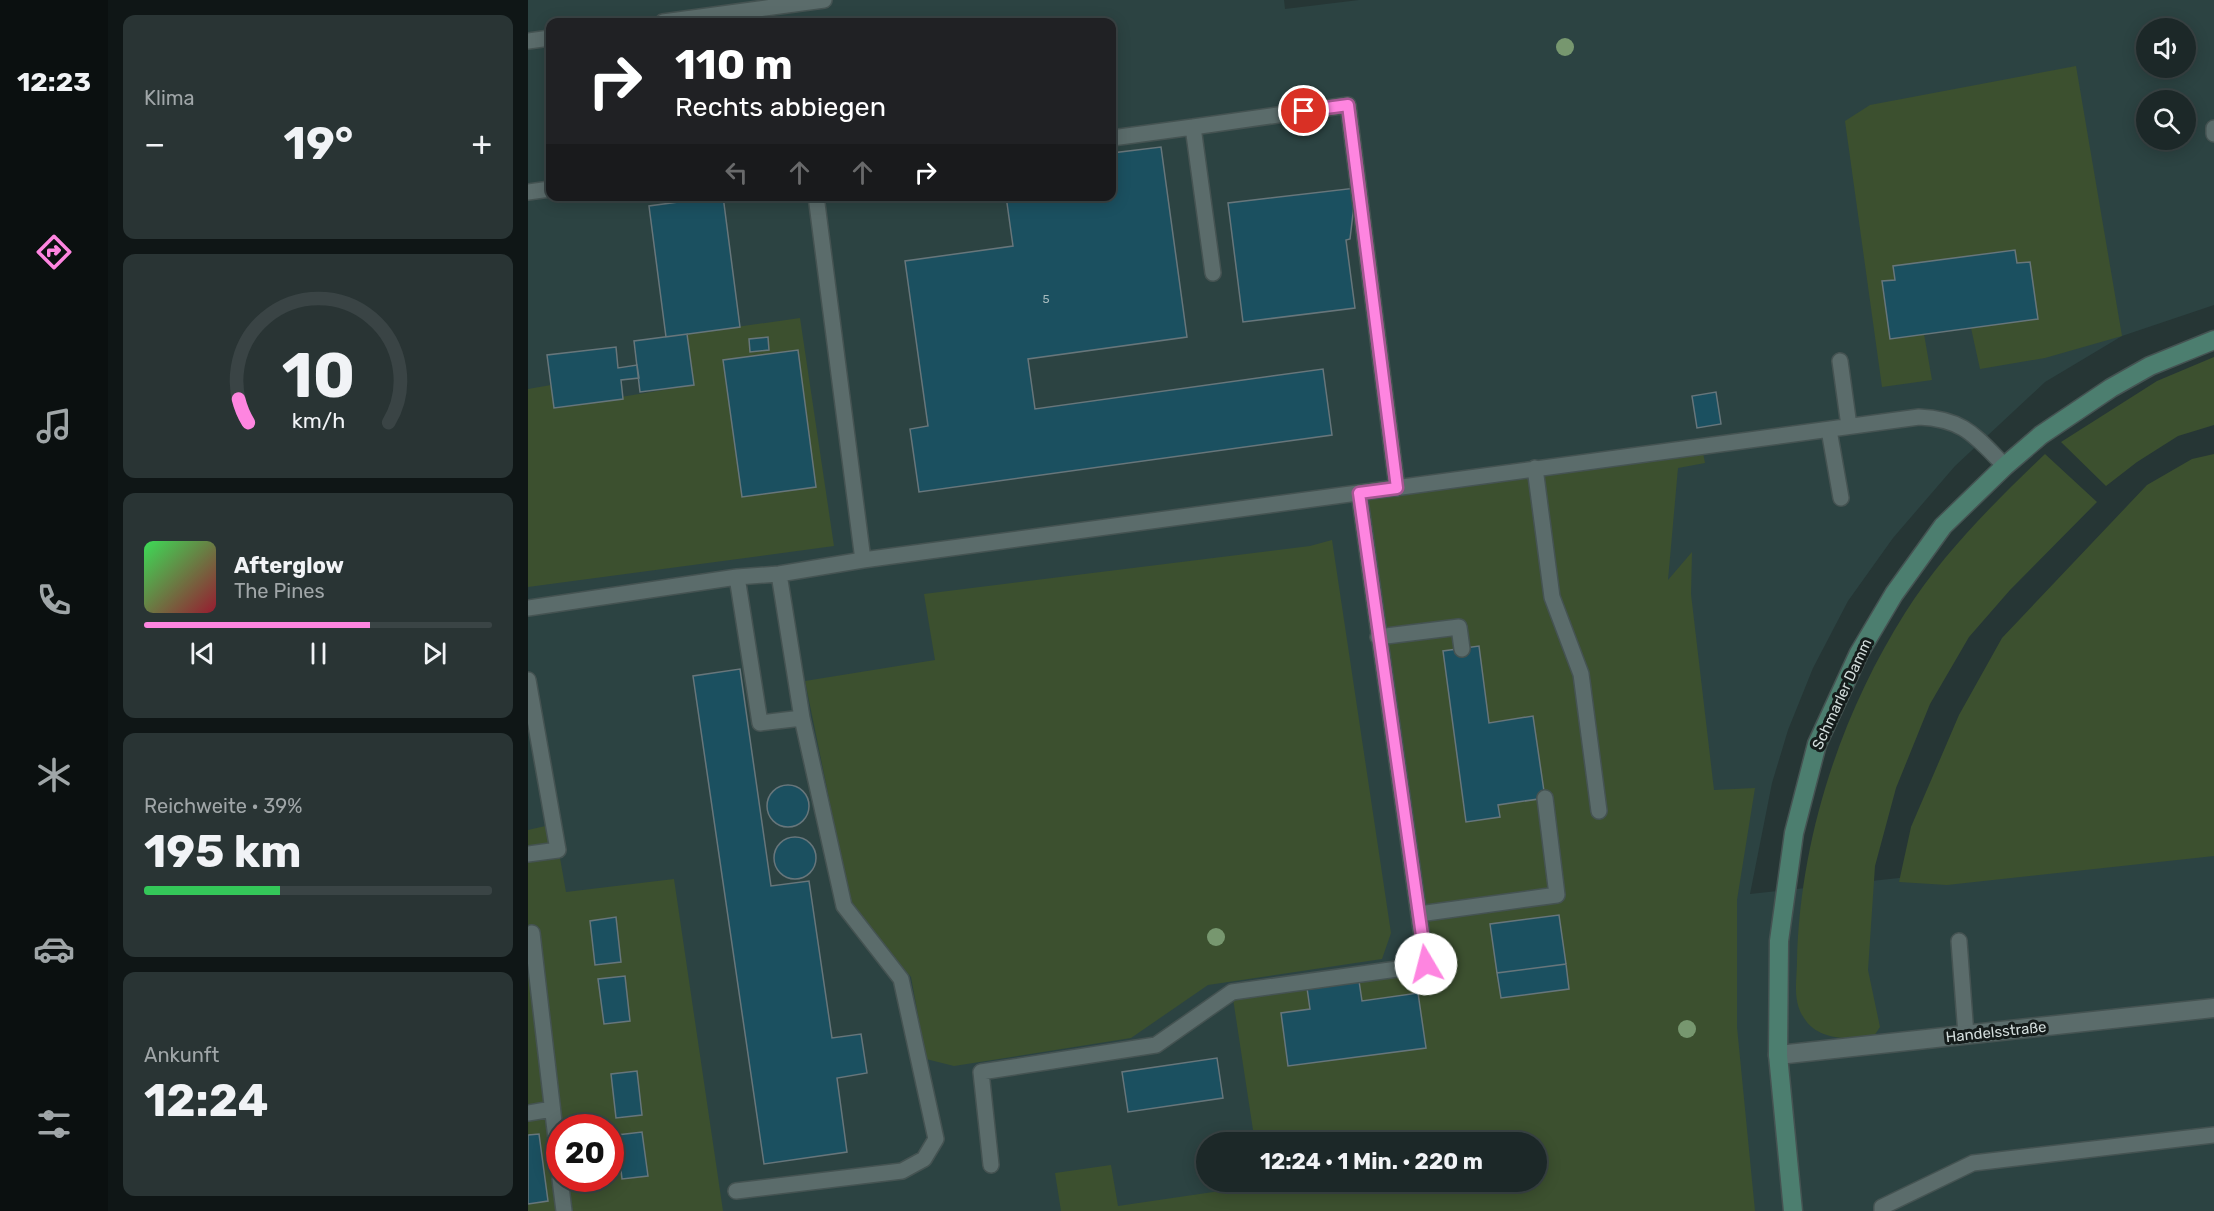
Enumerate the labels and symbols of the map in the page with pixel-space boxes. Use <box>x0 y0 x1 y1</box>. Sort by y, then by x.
pin <box>1278 85 1329 136</box>
house number: 5 <box>1042 292 1050 306</box>
street label: Schmarler Damm <box>1808 636 1876 752</box>
position arrow <box>1394 932 1458 996</box>
street label: Handelsstraße <box>1945 1018 2047 1046</box>
speed limit sign: 20 <box>546 1114 624 1192</box>

